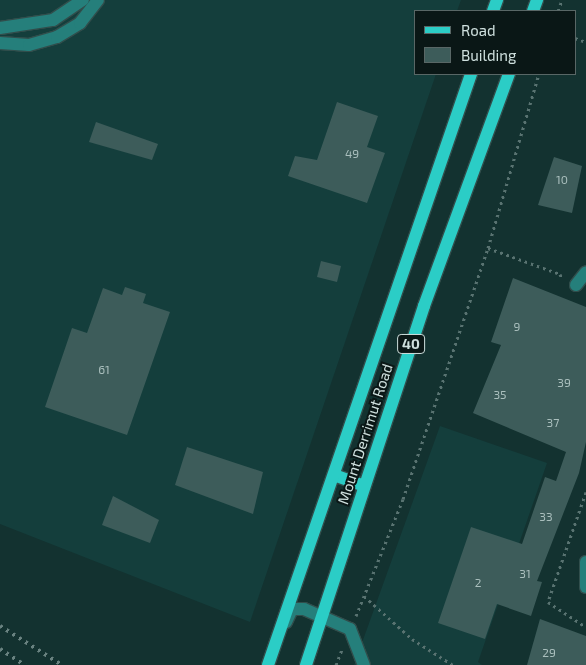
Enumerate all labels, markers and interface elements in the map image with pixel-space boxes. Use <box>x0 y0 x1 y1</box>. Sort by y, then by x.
legend <box>414 10 576 75</box>
text: Road <box>461 21 496 39</box>
text: Building <box>461 46 516 64</box>
house number: 49 <box>345 147 359 161</box>
house number: 10 <box>556 173 568 187</box>
house number: 9 <box>514 320 520 334</box>
road number: 40 <box>396 332 426 356</box>
street label: Mount Derrimut Road <box>334 361 396 507</box>
house number: 61 <box>98 363 110 377</box>
house number: 39 <box>557 376 571 390</box>
house number: 35 <box>493 388 507 402</box>
house number: 37 <box>547 416 559 430</box>
house number: 33 <box>539 510 553 524</box>
house number: 31 <box>519 567 531 581</box>
house number: 2 <box>475 576 481 590</box>
house number: 29 <box>542 646 556 660</box>

